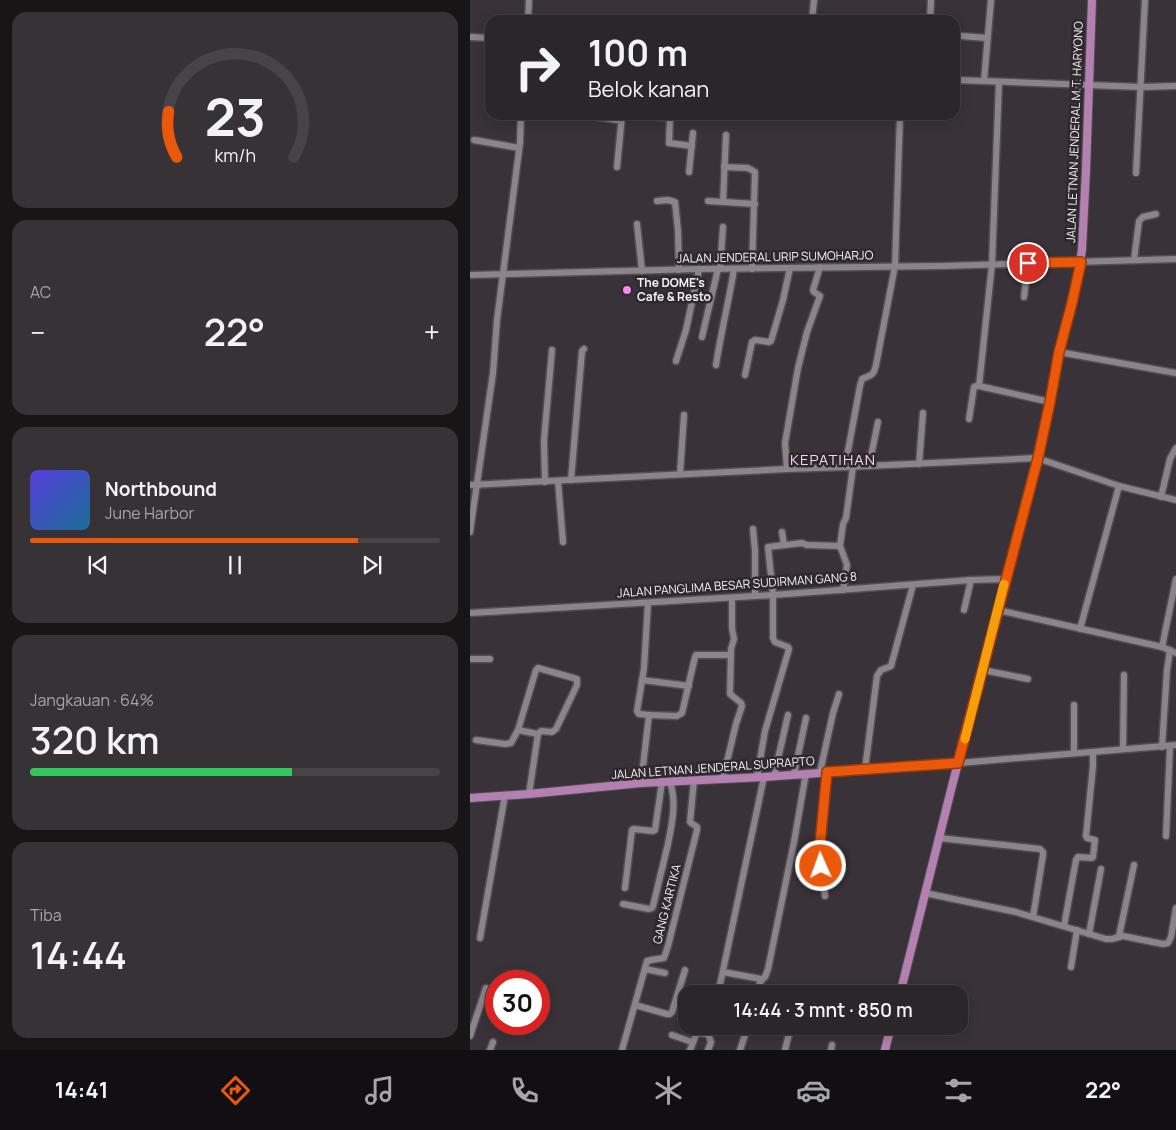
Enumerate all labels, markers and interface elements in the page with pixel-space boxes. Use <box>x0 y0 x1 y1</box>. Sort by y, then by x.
street label: JALAN LETNAN JENDERAL M.T. HARYONO <box>1062 20 1087 243</box>
text: 100 m <box>588 29 688 77</box>
icon: right <box>505 35 570 100</box>
text: Belok kanan <box>588 74 709 104</box>
text: 23 <box>204 81 266 152</box>
text: km/h <box>214 143 256 167</box>
pin <box>1007 242 1049 284</box>
street label: JALAN JENDERAL URIP SUMOHARJO <box>677 246 874 267</box>
icon: arrive <box>1014 249 1042 277</box>
place label: The DOME's Cafe & Resto <box>637 274 711 305</box>
text: AC <box>30 281 51 303</box>
marker: The DOME's Cafe & Resto <box>621 284 633 296</box>
text: 22° <box>204 305 265 357</box>
text: − <box>30 313 45 351</box>
text: + <box>424 313 440 351</box>
district label: KEPATIHAN <box>790 449 876 470</box>
text: Northbound <box>105 476 217 502</box>
text: June Harbor <box>105 502 194 524</box>
icon: previous <box>84 551 112 579</box>
icon: pause <box>221 551 249 579</box>
icon: next <box>358 551 386 579</box>
street label: JALAN PANGLIMA BESAR SUDIRMAN GANG 8 <box>616 568 858 601</box>
text: Jangkauan · 64% <box>30 689 154 711</box>
text: 320 km <box>30 713 159 765</box>
street label: JALAN LETNAN JENDERAL SUPRAPTO <box>611 752 815 783</box>
position arrow <box>794 839 846 891</box>
street label: GANG KARTIKA <box>648 862 685 946</box>
text: Tiba <box>30 904 62 926</box>
text: 14:44 <box>30 928 127 980</box>
speed limit sign: 30 <box>485 970 550 1035</box>
text: 14:44 · 3 mnt · 850 m <box>733 997 913 1023</box>
icon: directions <box>218 1073 253 1108</box>
icon: music <box>362 1073 397 1108</box>
icon: phone <box>507 1073 542 1108</box>
icon: climate <box>651 1073 686 1108</box>
icon: car <box>796 1073 831 1108</box>
icon: filters <box>941 1073 976 1108</box>
text: 14:41 <box>55 1075 108 1105</box>
text: 22° <box>1085 1075 1121 1105</box>

